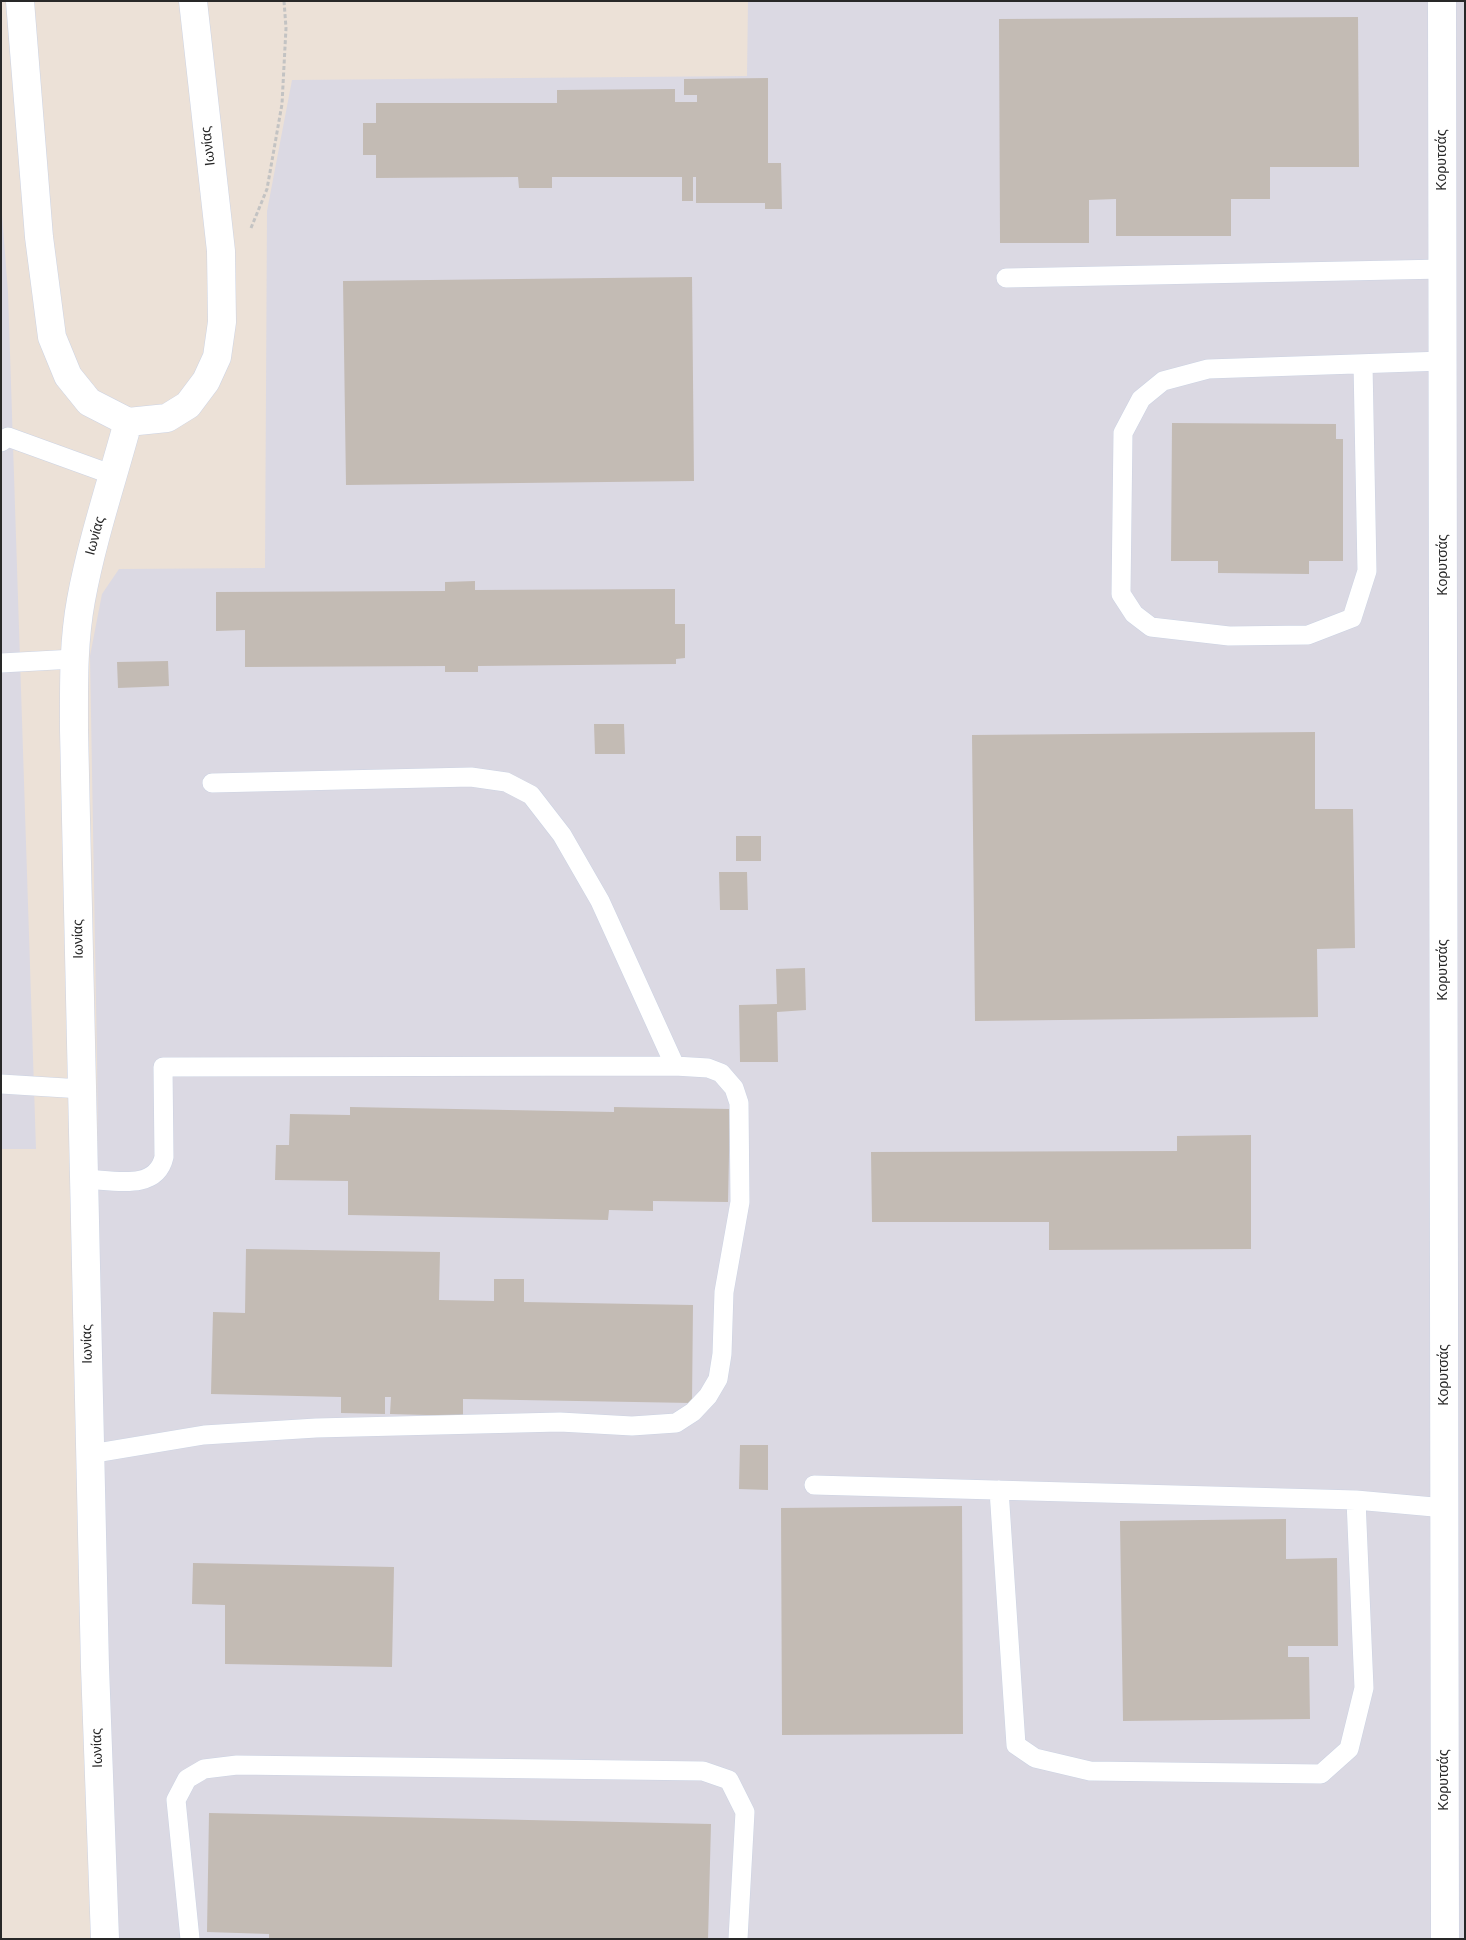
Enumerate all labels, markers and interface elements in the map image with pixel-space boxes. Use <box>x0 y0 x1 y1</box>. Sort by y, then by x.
street label: Ιωνίας <box>198 125 220 167</box>
street label: Κορυτσάς <box>1435 129 1451 191</box>
street label: Ιωνίας <box>83 515 109 557</box>
street label: Κορυτσάς <box>1436 534 1452 596</box>
street label: Ιωνίας <box>70 919 88 959</box>
street label: Κορυτσάς <box>1436 939 1452 1001</box>
street label: Ιωνίας <box>79 1324 97 1364</box>
street label: Κορυτσάς <box>1437 1344 1453 1406</box>
street label: Ιωνίας <box>89 1728 107 1768</box>
street label: Κορυτσάς <box>1437 1749 1453 1811</box>

